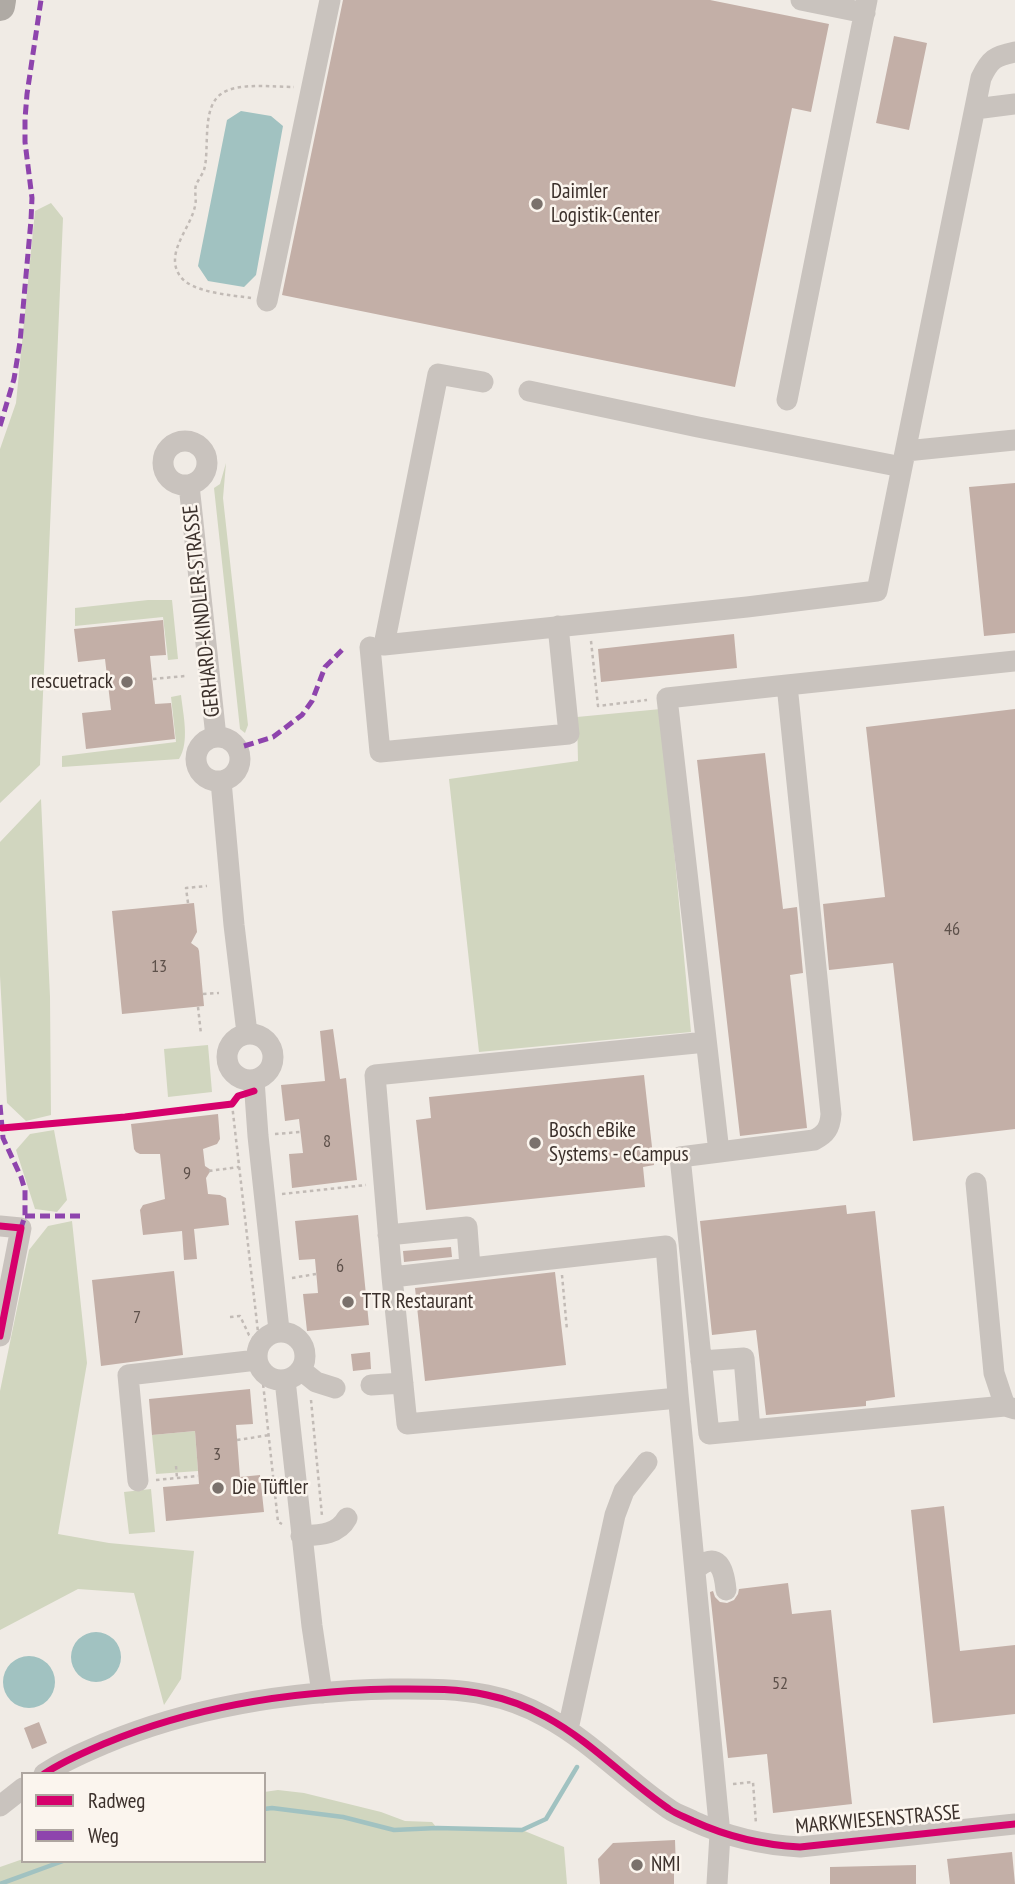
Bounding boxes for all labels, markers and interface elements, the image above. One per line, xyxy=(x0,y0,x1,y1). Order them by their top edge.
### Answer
place label: Daimler Logistik-Center xyxy=(551,179,659,229)
marker: Daimler Logistik-Center xyxy=(529,196,545,212)
street label: GERHARD-KINDLER-STRASSE xyxy=(178,504,226,718)
place label: rescuetrack xyxy=(31,669,113,695)
marker: rescuetrack xyxy=(119,674,135,690)
house number: 46 xyxy=(944,919,960,941)
house number: 13 xyxy=(151,956,167,978)
place label: Bosch eBike Systems - eCampus xyxy=(549,1118,688,1168)
house number: 8 xyxy=(323,1131,331,1153)
marker: Bosch eBike Systems - eCampus xyxy=(527,1135,543,1151)
house number: 9 xyxy=(183,1163,191,1185)
house number: 6 xyxy=(336,1256,344,1278)
place label: TTR Restaurant xyxy=(362,1289,473,1315)
marker: TTR Restaurant xyxy=(340,1294,356,1310)
house number: 7 xyxy=(133,1307,141,1329)
house number: 3 xyxy=(213,1444,221,1466)
place label: Die Tüftler xyxy=(232,1475,308,1501)
marker: Die Tüftler xyxy=(210,1480,226,1496)
house number: 52 xyxy=(772,1673,788,1695)
legend xyxy=(21,1772,266,1863)
text: Radweg xyxy=(88,1787,145,1814)
street label: MARKWIESENSTRASSE xyxy=(794,1800,962,1840)
text: Weg xyxy=(88,1822,119,1849)
place label: NMI xyxy=(651,1852,681,1878)
marker: NMI xyxy=(629,1857,645,1873)

